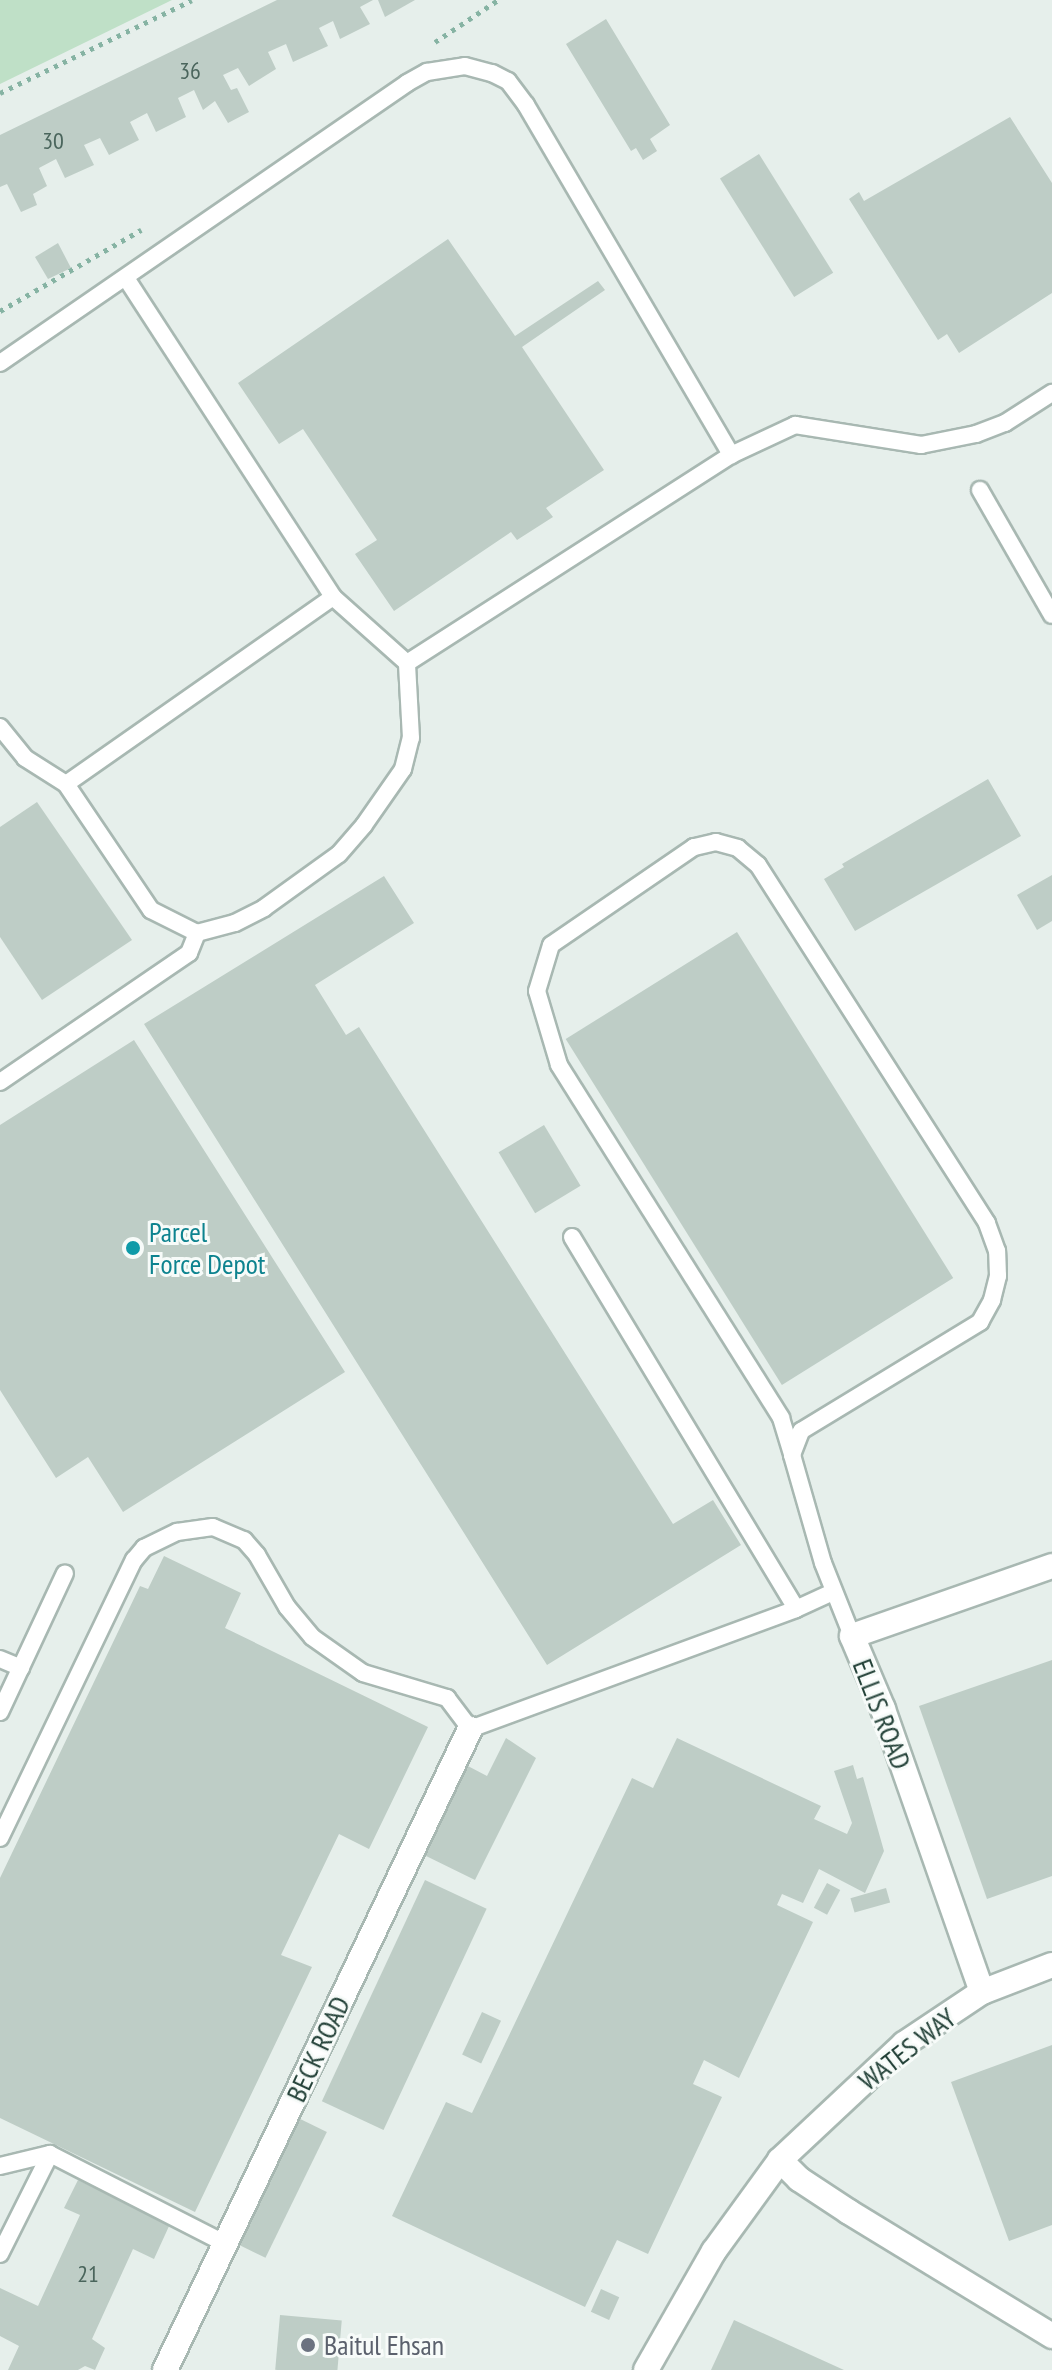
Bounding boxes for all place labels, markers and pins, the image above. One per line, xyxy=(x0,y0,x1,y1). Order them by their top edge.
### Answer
place label: Parcel Force Depot xyxy=(149,1215,266,1281)
marker: Parcel Force Depot xyxy=(124,1239,142,1257)
place label: Baitul Ehsan xyxy=(324,2328,444,2362)
marker: Baitul Ehsan xyxy=(299,2336,317,2354)

